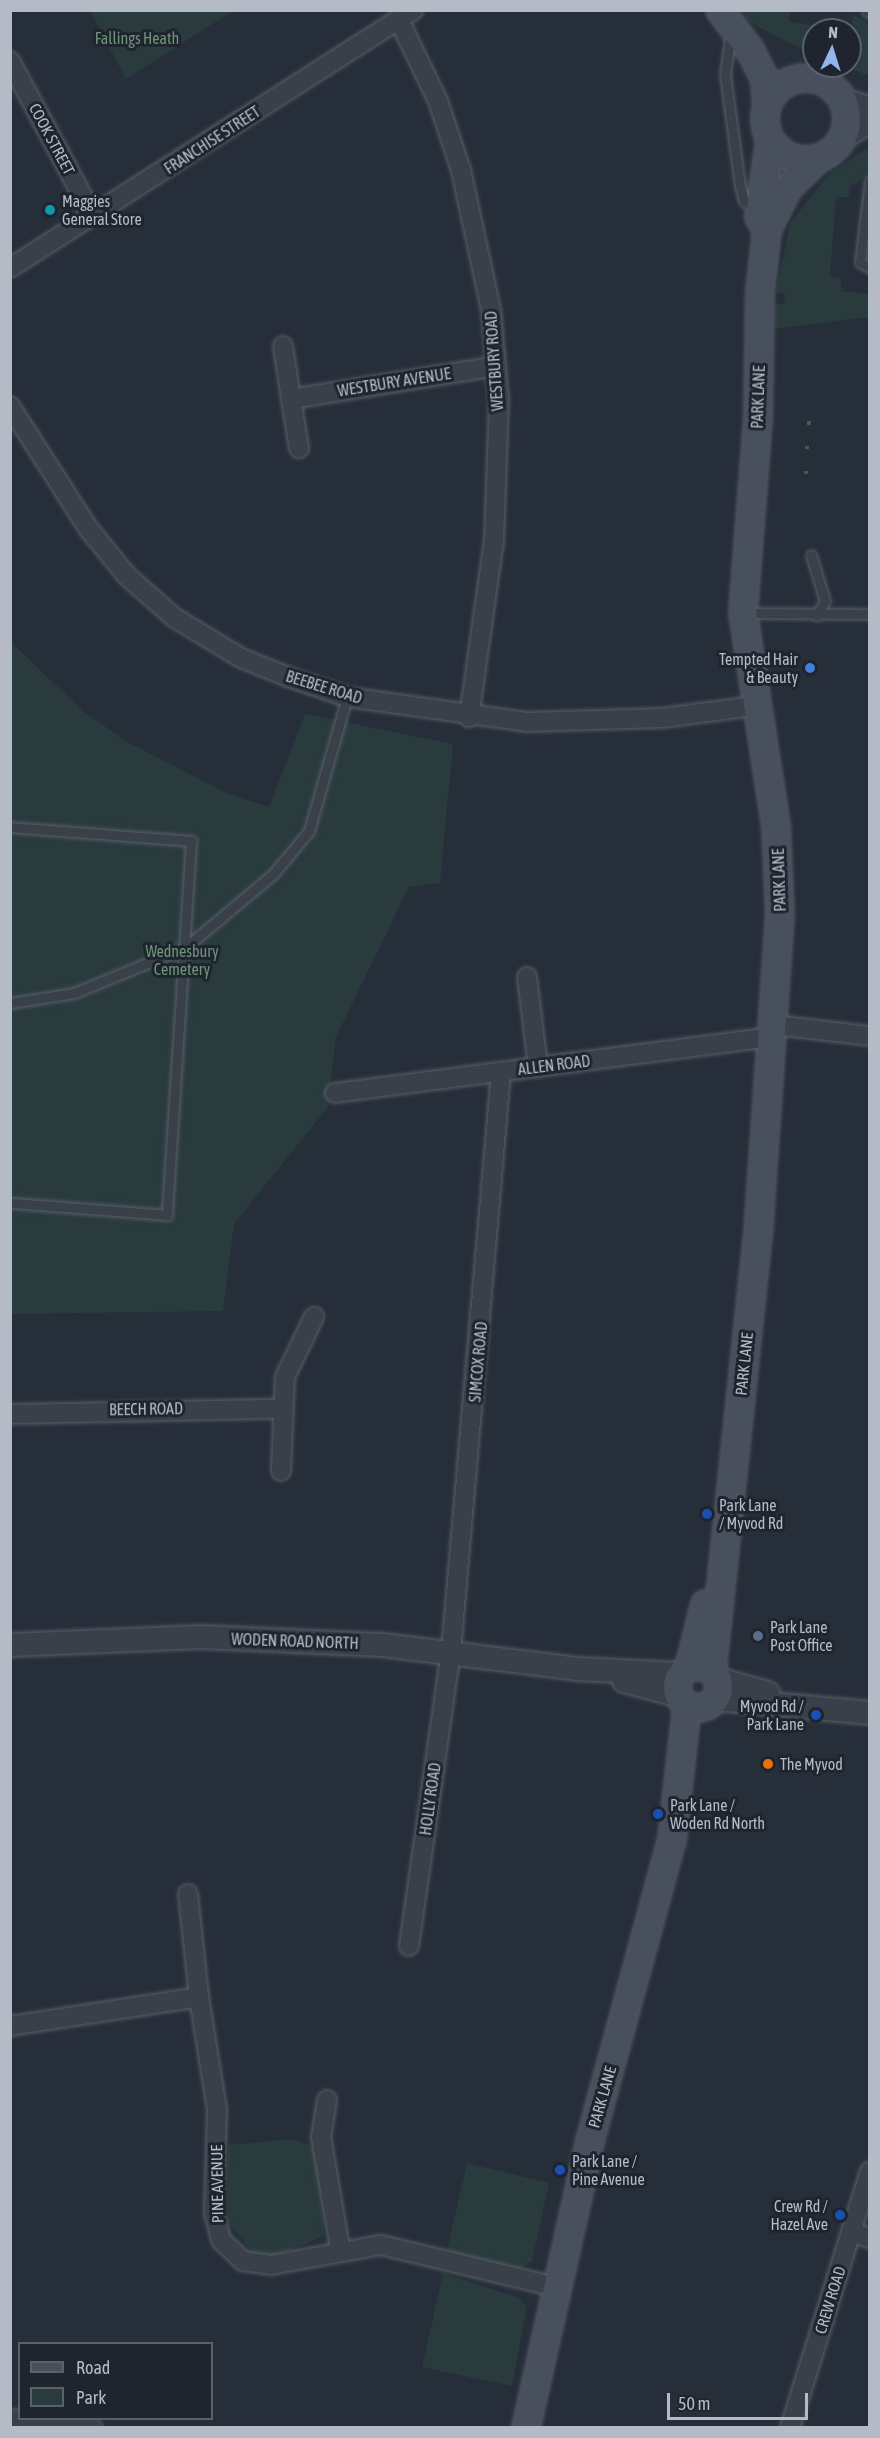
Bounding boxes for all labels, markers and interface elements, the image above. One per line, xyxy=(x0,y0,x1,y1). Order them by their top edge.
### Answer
north arrow xyxy=(802,18,862,78)
text: N xyxy=(828,23,838,41)
park label: Fallings Heath xyxy=(95,28,179,48)
street label: COOK STREET xyxy=(25,100,79,178)
street label: FRANCHISE STREET xyxy=(160,102,264,178)
place label: Maggies General Store xyxy=(62,191,142,229)
marker: Maggies General Store xyxy=(43,203,57,217)
street label: WESTBURY ROAD xyxy=(481,310,507,412)
street label: WESTBURY AVENUE xyxy=(336,364,452,400)
street label: PARK LANE xyxy=(747,365,769,429)
place label: Tempted Hair & Beauty xyxy=(719,649,798,687)
marker: Tempted Hair & Beauty xyxy=(803,661,817,675)
street label: BEEBEE ROAD xyxy=(284,666,364,708)
street label: PARK LANE xyxy=(768,848,790,912)
park label: Wednesbury Cemetery xyxy=(145,941,219,979)
street label: ALLEN ROAD xyxy=(517,1051,591,1079)
street label: SIMCOX ROAD xyxy=(465,1321,491,1403)
street label: PARK LANE xyxy=(731,1331,757,1397)
street label: BEECH ROAD xyxy=(109,1399,183,1419)
place label: Park Lane / Myvod Rd xyxy=(719,1495,783,1533)
marker: Park Lane / Myvod Rd xyxy=(700,1507,714,1521)
place label: Park Lane Post Office xyxy=(770,1617,833,1655)
street label: WODEN ROAD NORTH xyxy=(231,1629,359,1653)
marker: Park Lane Post Office xyxy=(751,1629,765,1643)
place label: Myvod Rd / Park Lane xyxy=(740,1696,804,1734)
marker: Myvod Rd / Park Lane xyxy=(809,1708,823,1722)
place label: The Myvod xyxy=(780,1754,843,1774)
marker: The Myvod xyxy=(761,1757,775,1771)
street label: HOLLY ROAD xyxy=(415,1761,445,1837)
place label: Park Lane / Woden Rd North xyxy=(670,1795,765,1833)
marker: Park Lane / Woden Rd North xyxy=(651,1807,665,1821)
street label: PARK LANE xyxy=(584,2064,620,2130)
street label: PINE AVENUE xyxy=(207,2145,227,2223)
place label: Park Lane / Pine Avenue xyxy=(572,2151,645,2189)
marker: Park Lane / Pine Avenue xyxy=(553,2163,567,2177)
place label: Crew Rd / Hazel Ave xyxy=(770,2196,828,2234)
marker: Crew Rd / Hazel Ave xyxy=(833,2208,847,2222)
street label: CREW ROAD xyxy=(811,2264,849,2336)
legend xyxy=(18,2342,213,2420)
text: Road xyxy=(76,2357,110,2378)
scale bar xyxy=(670,2381,811,2419)
text: Park xyxy=(76,2387,106,2408)
text: 50 m xyxy=(678,2393,710,2414)

